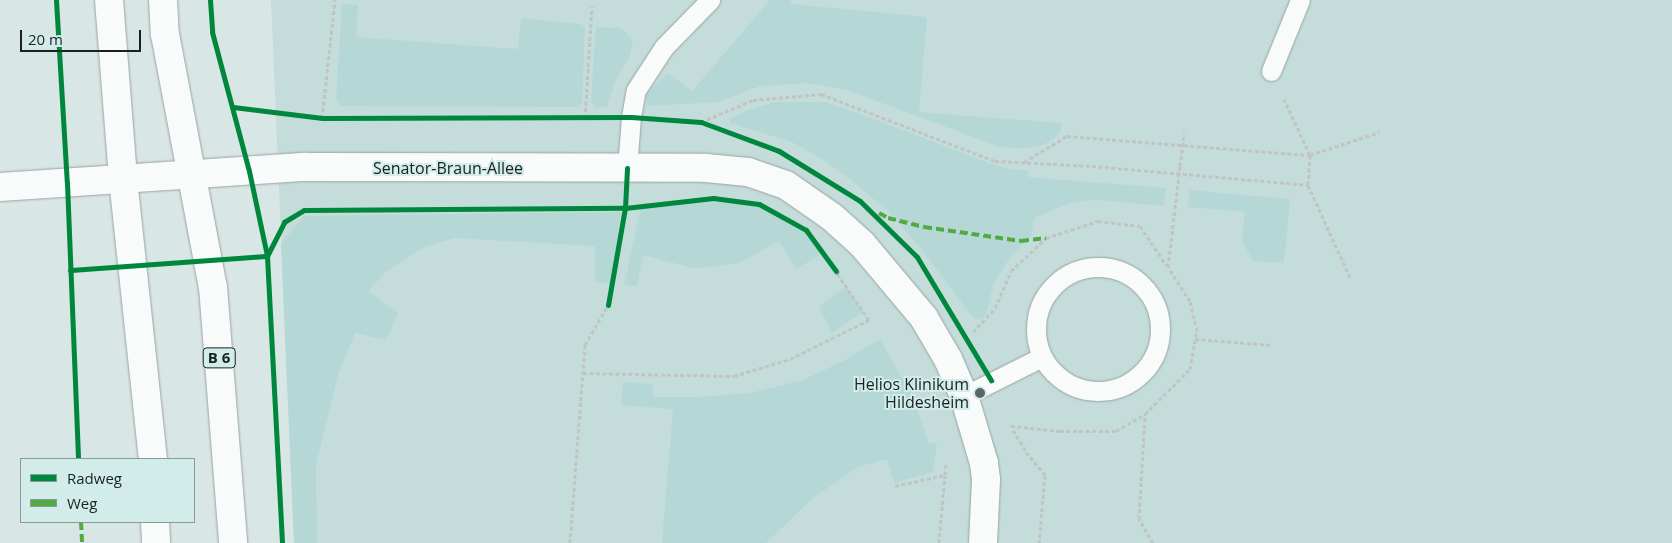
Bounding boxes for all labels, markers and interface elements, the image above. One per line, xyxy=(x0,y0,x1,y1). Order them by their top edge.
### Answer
scale bar xyxy=(22,20,144,52)
text: 20 m xyxy=(28,29,63,49)
street label: Senator-Braun-Allee xyxy=(373,158,523,178)
road number: B 6 xyxy=(202,346,236,370)
place label: Helios Klinikum Hildesheim xyxy=(854,374,969,412)
marker: Helios Klinikum Hildesheim xyxy=(973,386,987,400)
legend xyxy=(20,458,195,523)
text: Radweg xyxy=(67,468,122,488)
text: Weg xyxy=(67,493,97,513)

